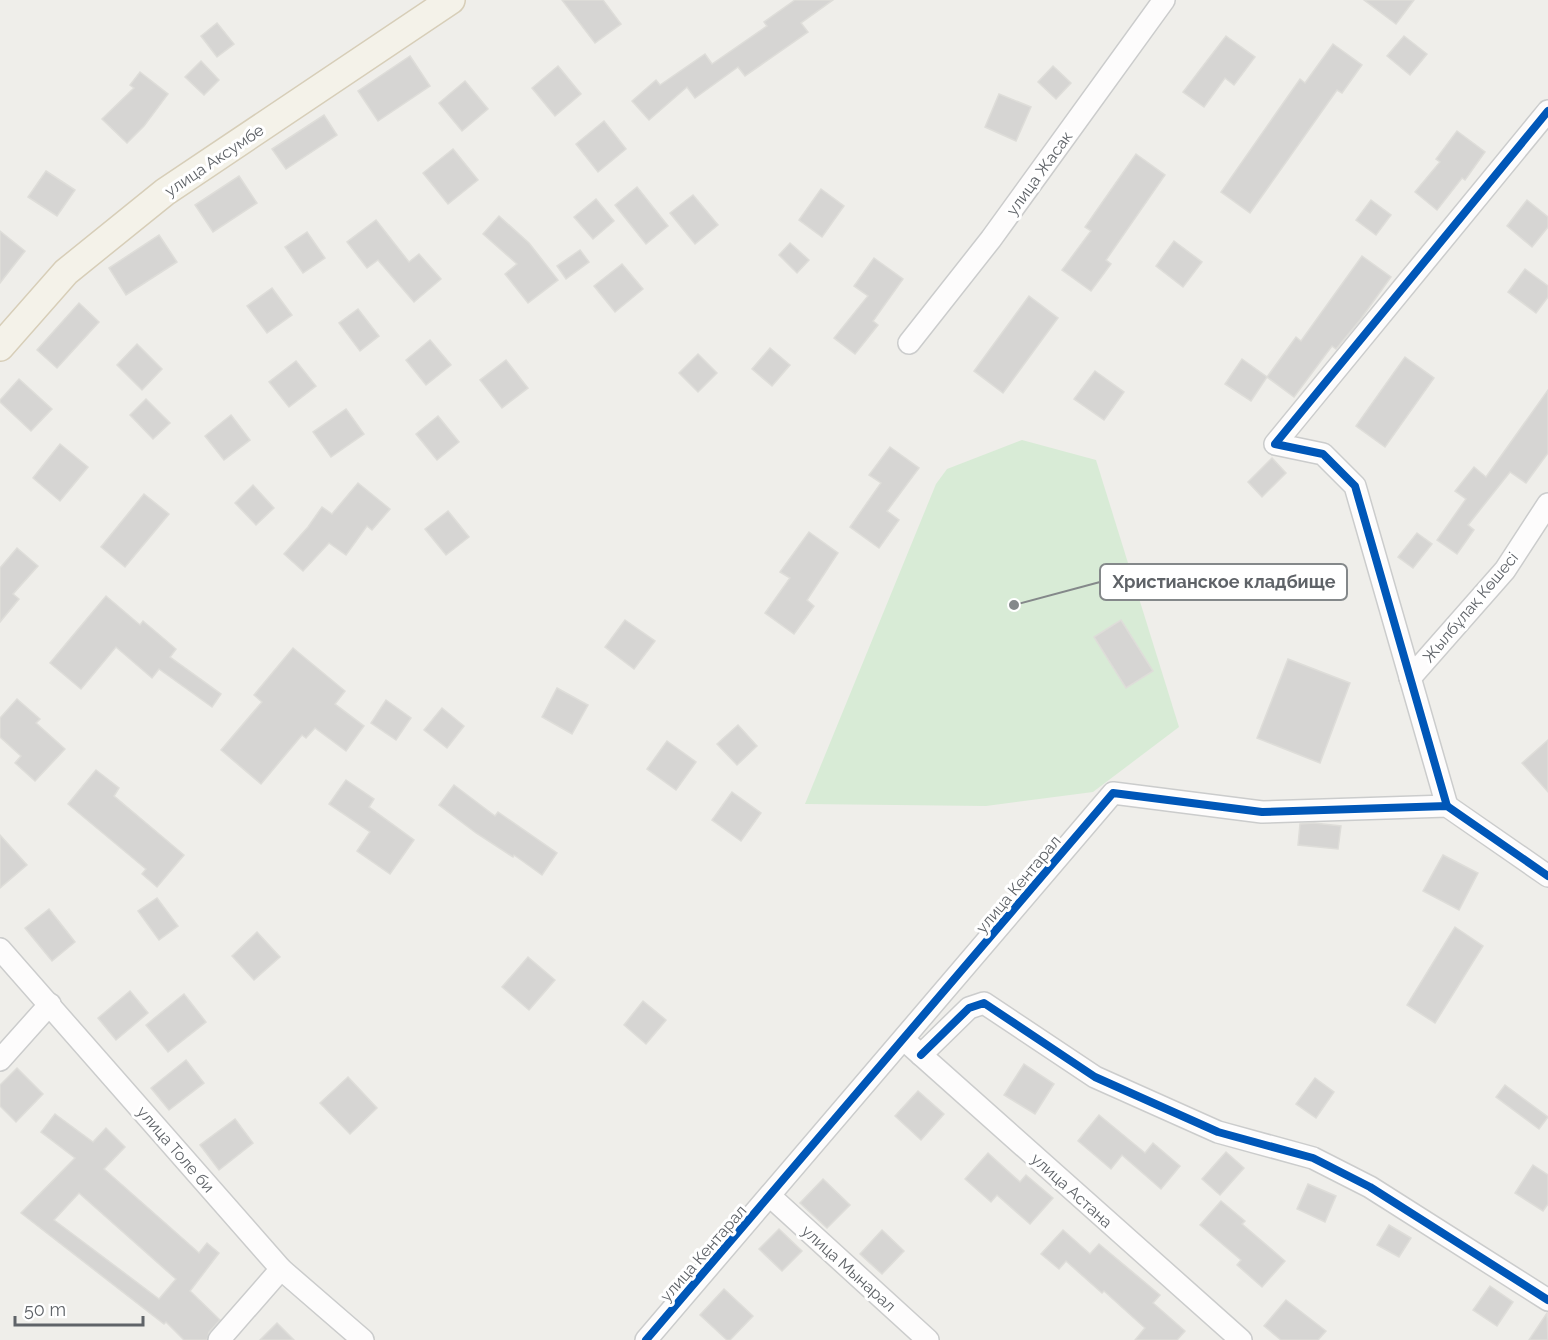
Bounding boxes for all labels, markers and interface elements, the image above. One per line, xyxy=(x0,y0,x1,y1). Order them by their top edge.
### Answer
street label: улица Аксумбе xyxy=(161,120,267,201)
street label: улица Жасак xyxy=(1002,127,1076,219)
street label: Жылбұлақ Көшесі xyxy=(1419,548,1522,666)
callout: Христианское кладбище xyxy=(1100,564,1347,600)
text: Христианское кладбище xyxy=(1111,571,1336,592)
street label: улица Кентарал xyxy=(972,832,1065,937)
street label: улица Толе би xyxy=(133,1102,218,1196)
street label: улица Астана xyxy=(1027,1149,1116,1232)
street label: улица Кентарал xyxy=(656,1201,750,1305)
street label: улица Мынарал xyxy=(798,1221,900,1316)
scale bar xyxy=(15,1289,142,1327)
text: 50 m xyxy=(24,1299,66,1320)

